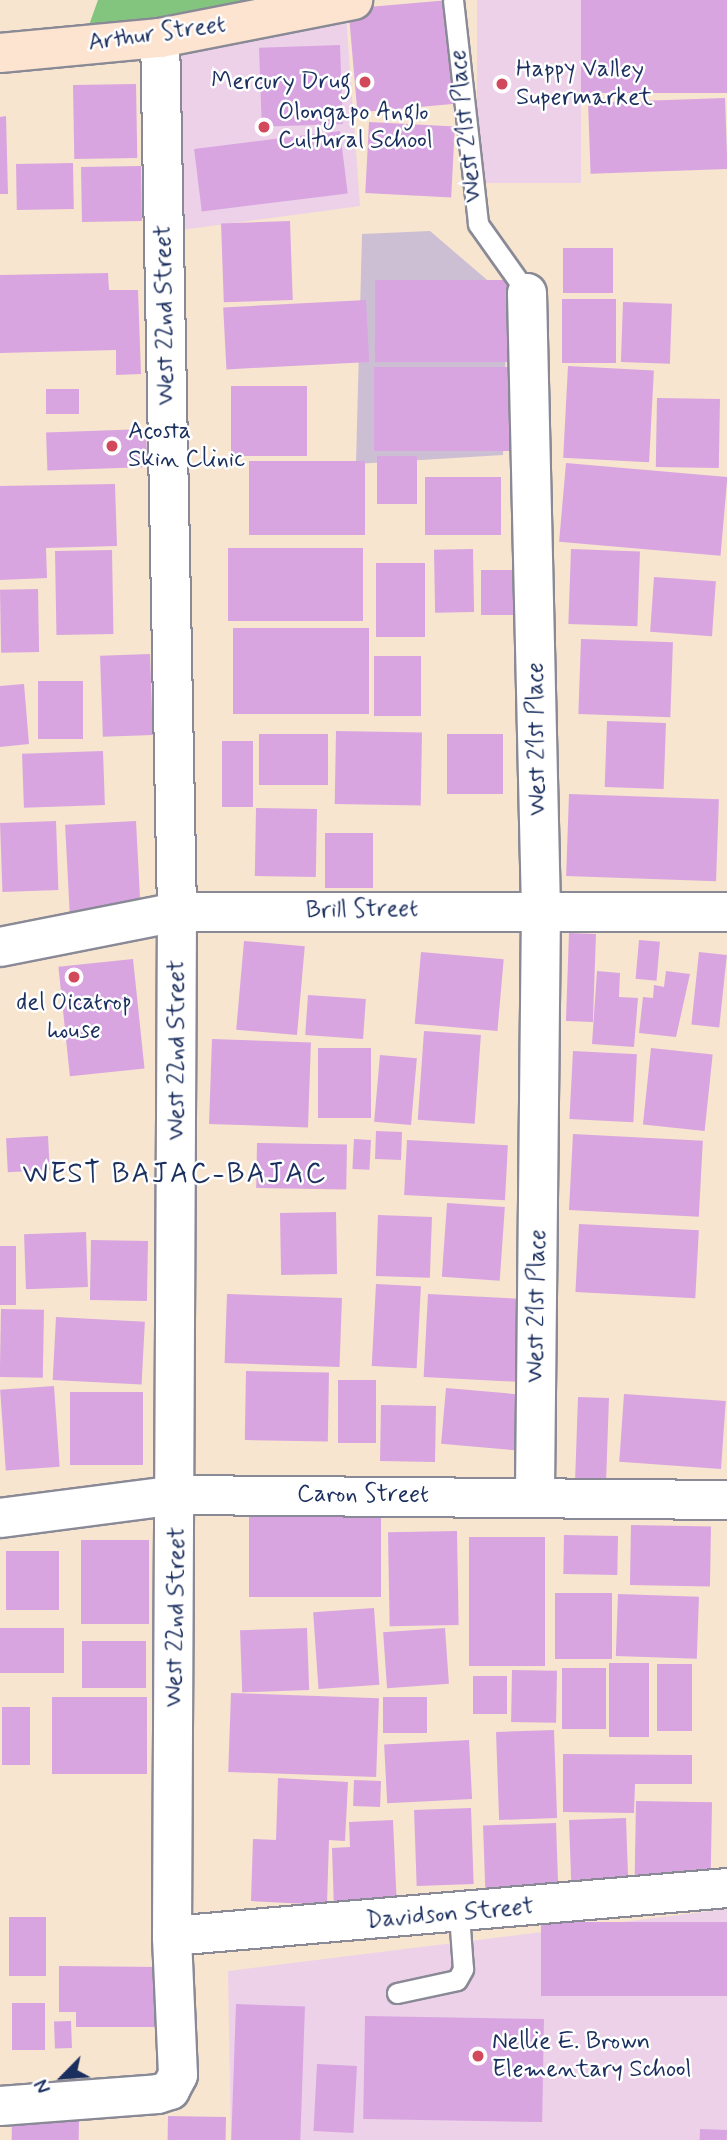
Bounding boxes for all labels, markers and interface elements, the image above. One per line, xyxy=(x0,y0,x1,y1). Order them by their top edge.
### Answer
street label: Arthur Street xyxy=(84,10,230,58)
street label: West 21st Place xyxy=(444,48,488,204)
place label: Happy Valley Supermarket xyxy=(516,56,653,112)
place label: Mercury Drug xyxy=(211,68,351,96)
marker: Mercury Drug xyxy=(357,74,373,90)
marker: Happy Valley Supermarket xyxy=(494,76,510,92)
place label: Olongapo Anglo Cultural School xyxy=(278,99,433,155)
marker: Olongapo Anglo Cultural School xyxy=(256,119,272,135)
street label: West 22nd Street xyxy=(149,225,181,405)
place label: Acosta Skin Clinic xyxy=(128,418,245,474)
marker: Acosta Skin Clinic xyxy=(102,436,122,456)
street label: West 21st Place xyxy=(521,662,553,816)
street label: Brill Street xyxy=(304,895,420,925)
street label: West 22nd Street xyxy=(163,960,191,1140)
marker: del Oicatrop house xyxy=(66,969,82,985)
place label: del Oicatrop house xyxy=(15,989,133,1045)
district label: WEST BAJAC-BAJAC xyxy=(28,1158,322,1192)
street label: West 21st Place xyxy=(521,1229,553,1383)
street label: Caron Street xyxy=(295,1481,431,1509)
street label: West 22nd Street xyxy=(160,1527,192,1707)
street label: Davidson Street xyxy=(365,1892,535,1936)
place label: Nellie E. Brown Elementary School xyxy=(492,2028,691,2084)
north arrow xyxy=(28,2042,98,2112)
marker: Nellie E. Brown Elementary School xyxy=(470,2048,486,2064)
text: N xyxy=(30,2075,58,2097)

